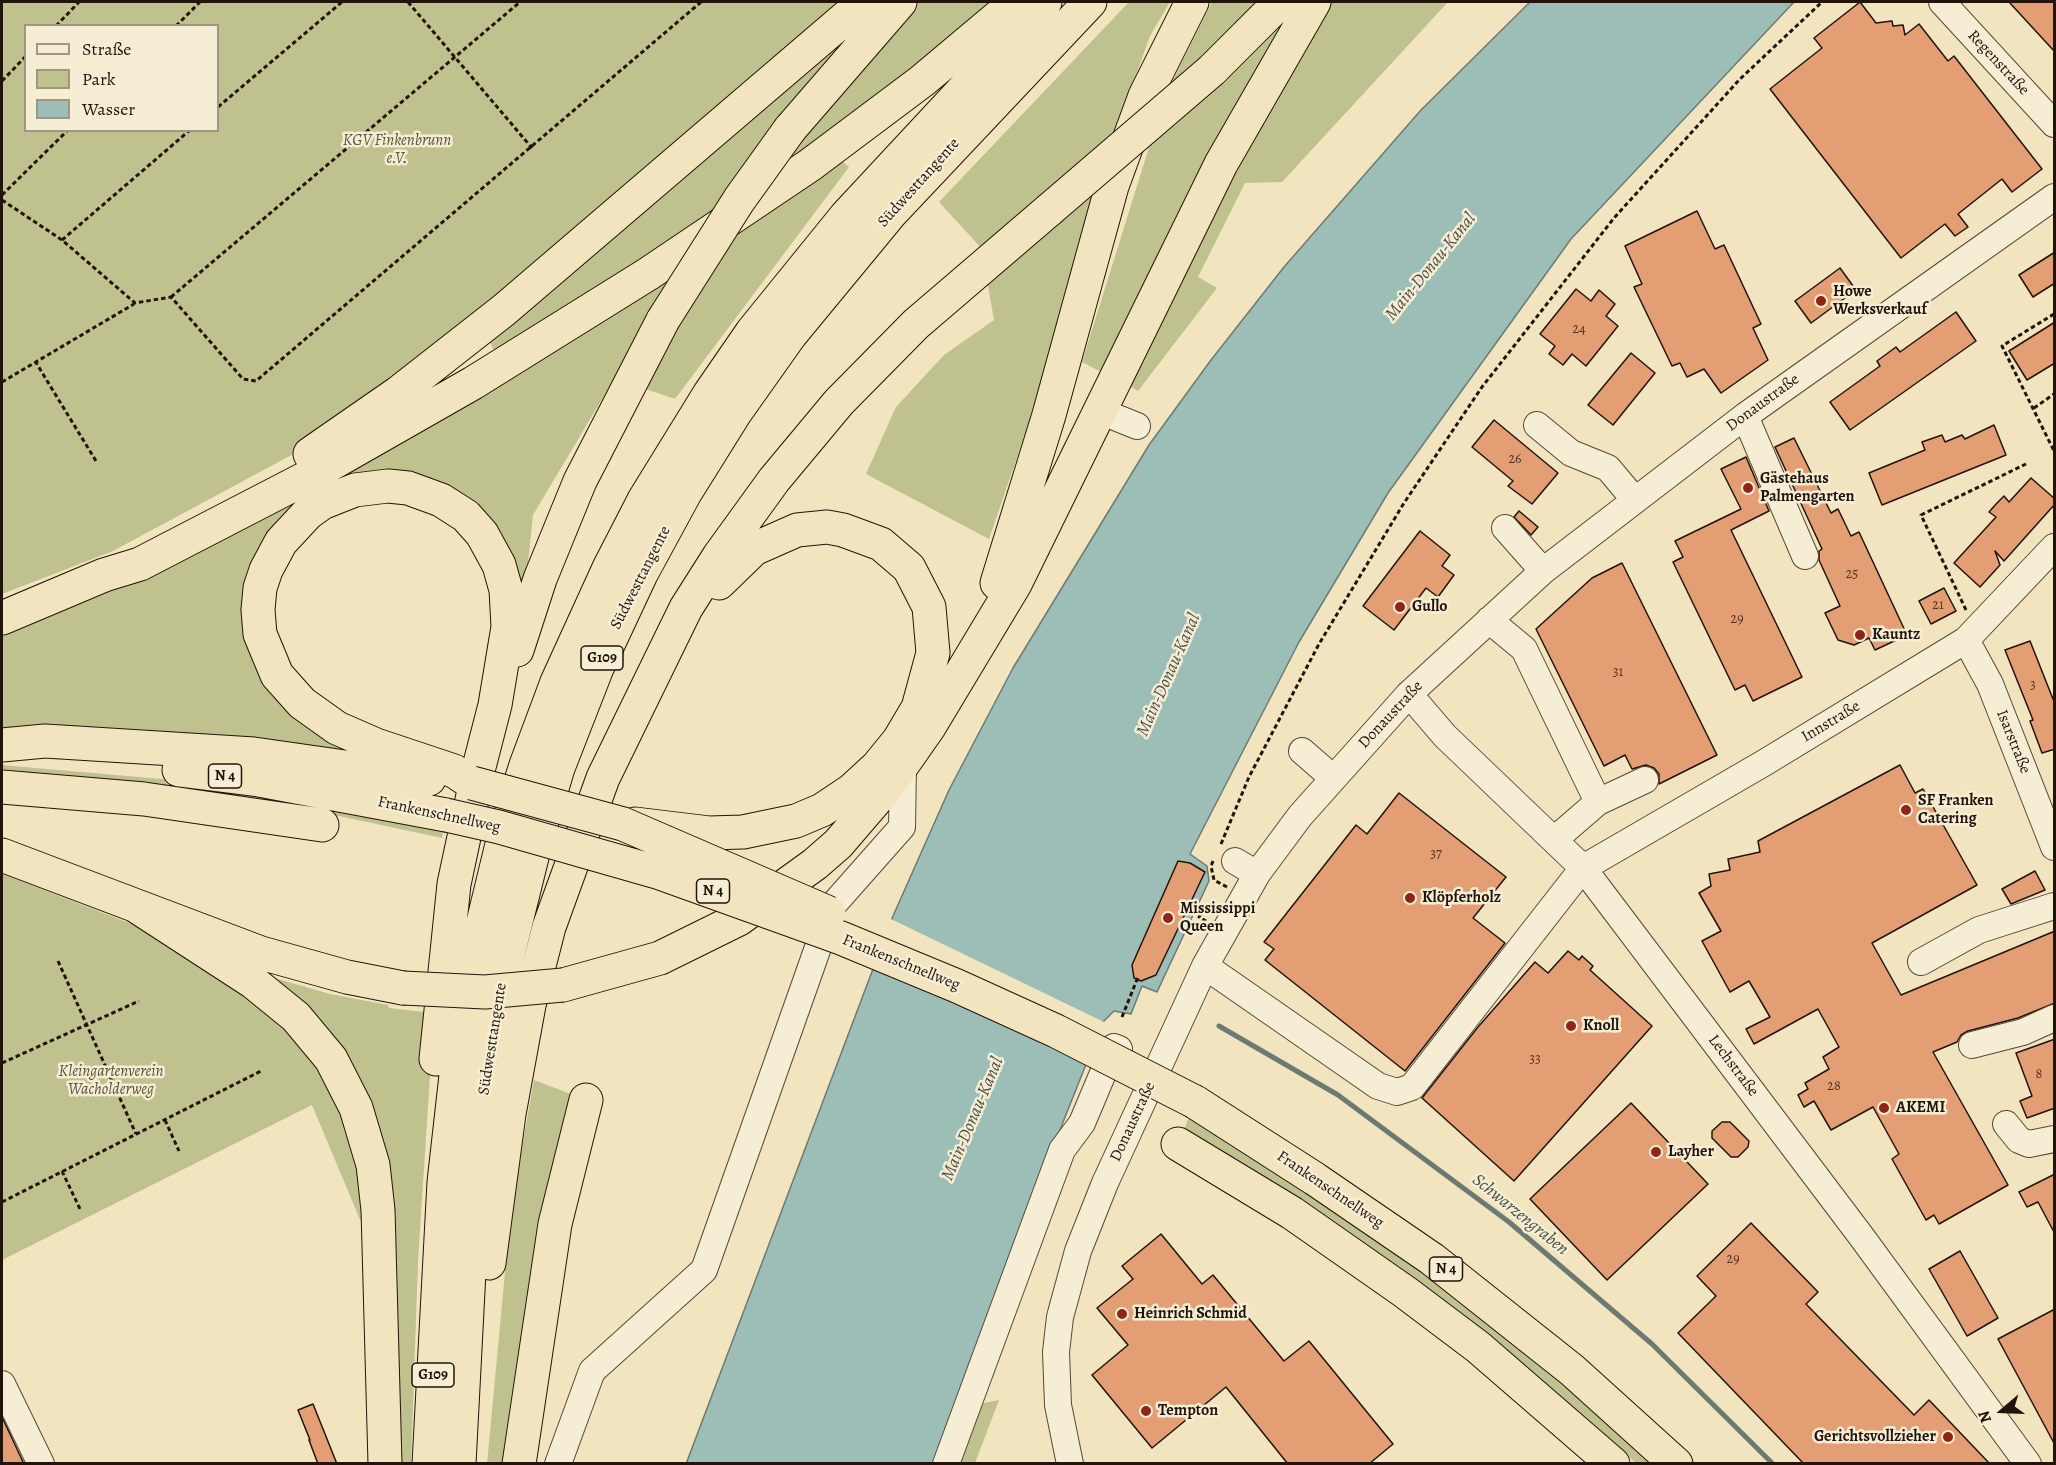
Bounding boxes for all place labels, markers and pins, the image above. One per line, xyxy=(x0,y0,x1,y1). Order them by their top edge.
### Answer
place label: Howe Werksverkauf xyxy=(1833,282,1927,320)
marker: Howe Werksverkauf xyxy=(1814,294,1828,308)
place label: Gästehaus Palmengarten xyxy=(1760,469,1855,507)
marker: Gästehaus Palmengarten xyxy=(1741,481,1755,495)
place label: Gullo xyxy=(1412,597,1448,617)
marker: Gullo xyxy=(1393,600,1407,614)
place label: Kauntz xyxy=(1872,625,1920,645)
marker: Kauntz xyxy=(1853,628,1867,642)
place label: SF Franken Catering xyxy=(1918,791,1994,829)
marker: SF Franken Catering xyxy=(1899,803,1913,817)
place label: Klöpferholz xyxy=(1422,888,1501,908)
marker: Klöpferholz xyxy=(1403,891,1417,905)
place label: Mississippi Queen xyxy=(1180,899,1255,937)
marker: Mississippi Queen xyxy=(1161,911,1175,925)
place label: Knoll xyxy=(1583,1016,1619,1036)
marker: Knoll xyxy=(1564,1019,1578,1033)
place label: AKEMI xyxy=(1896,1098,1945,1118)
marker: AKEMI xyxy=(1877,1101,1891,1115)
place label: Layher xyxy=(1668,1142,1714,1162)
marker: Layher xyxy=(1649,1145,1663,1159)
place label: Heinrich Schmid xyxy=(1134,1304,1247,1324)
marker: Heinrich Schmid xyxy=(1115,1307,1129,1321)
place label: Tempton xyxy=(1158,1401,1218,1421)
marker: Tempton xyxy=(1139,1404,1153,1418)
place label: Gerichtsvollzieher xyxy=(1814,1427,1936,1447)
marker: Gerichtsvollzieher xyxy=(1941,1430,1955,1444)

